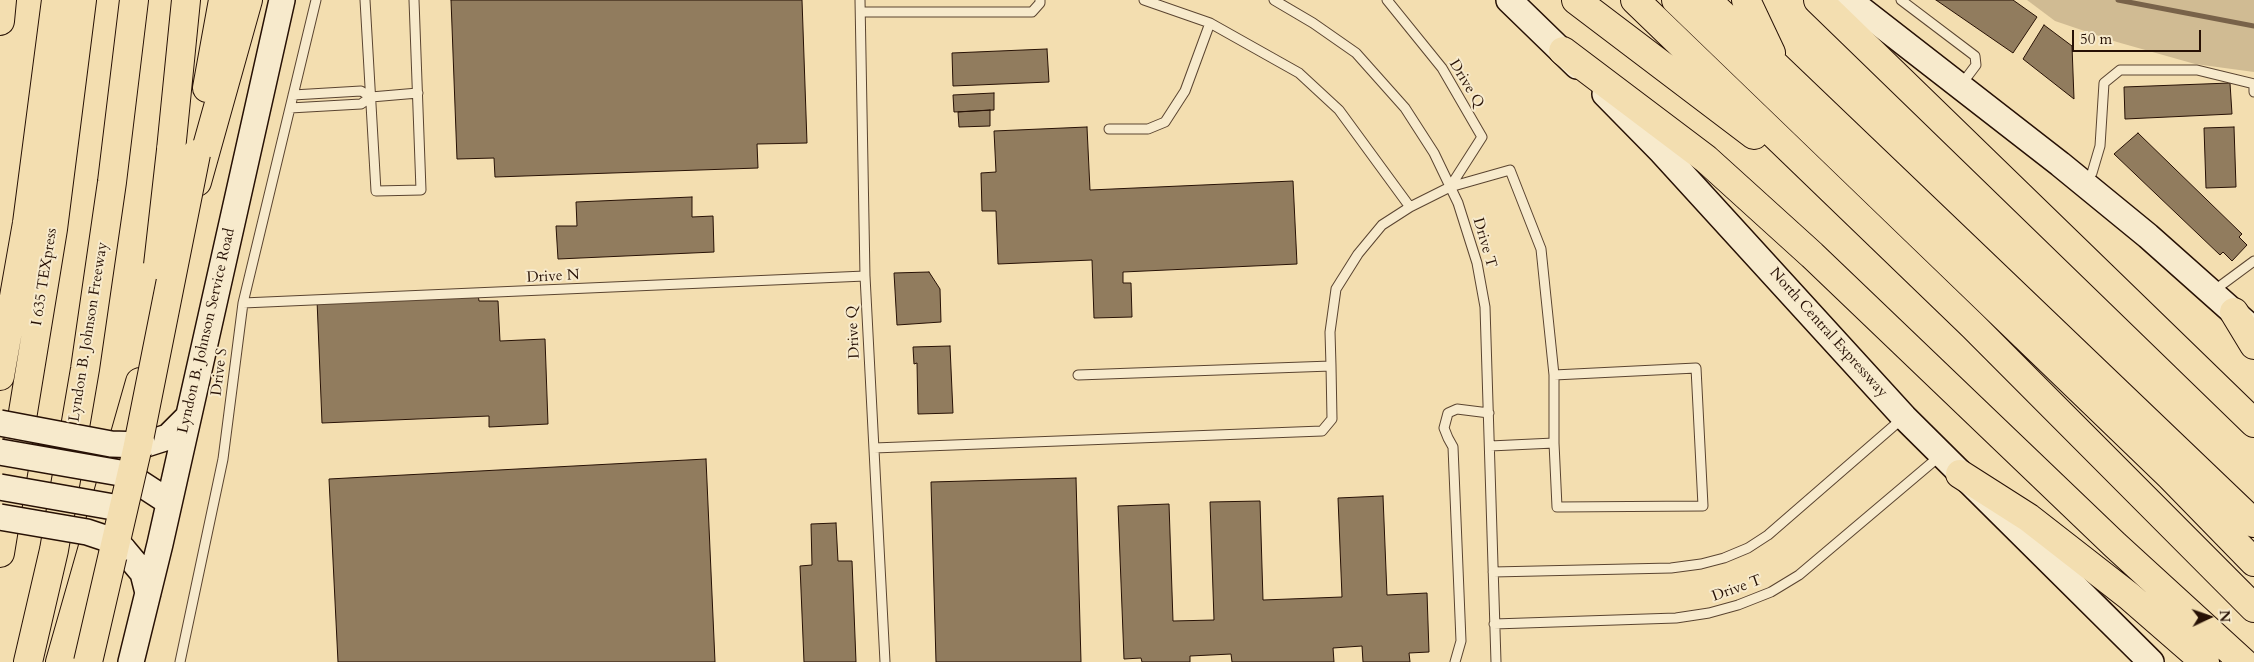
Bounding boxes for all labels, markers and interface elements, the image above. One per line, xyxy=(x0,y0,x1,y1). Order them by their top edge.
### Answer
scale bar xyxy=(2074,20,2203,52)
text: 50 m xyxy=(2080,29,2112,49)
street label: Drive Q xyxy=(1445,57,1487,111)
street label: Drive T xyxy=(1468,216,1500,270)
street label: I 635 TEXpress xyxy=(28,227,62,327)
street label: Lyndon B. Johnson Service Road xyxy=(175,227,239,435)
street label: Lyndon B. Johnson Freeway xyxy=(66,241,112,423)
street label: North Central Expressway xyxy=(1765,264,1891,402)
street label: Drive N xyxy=(526,267,580,287)
street label: Drive Q xyxy=(844,305,864,359)
street label: Drive S xyxy=(208,347,232,397)
street label: Drive T xyxy=(1710,572,1764,606)
north arrow xyxy=(2184,592,2234,642)
text: N xyxy=(2215,610,2234,623)

